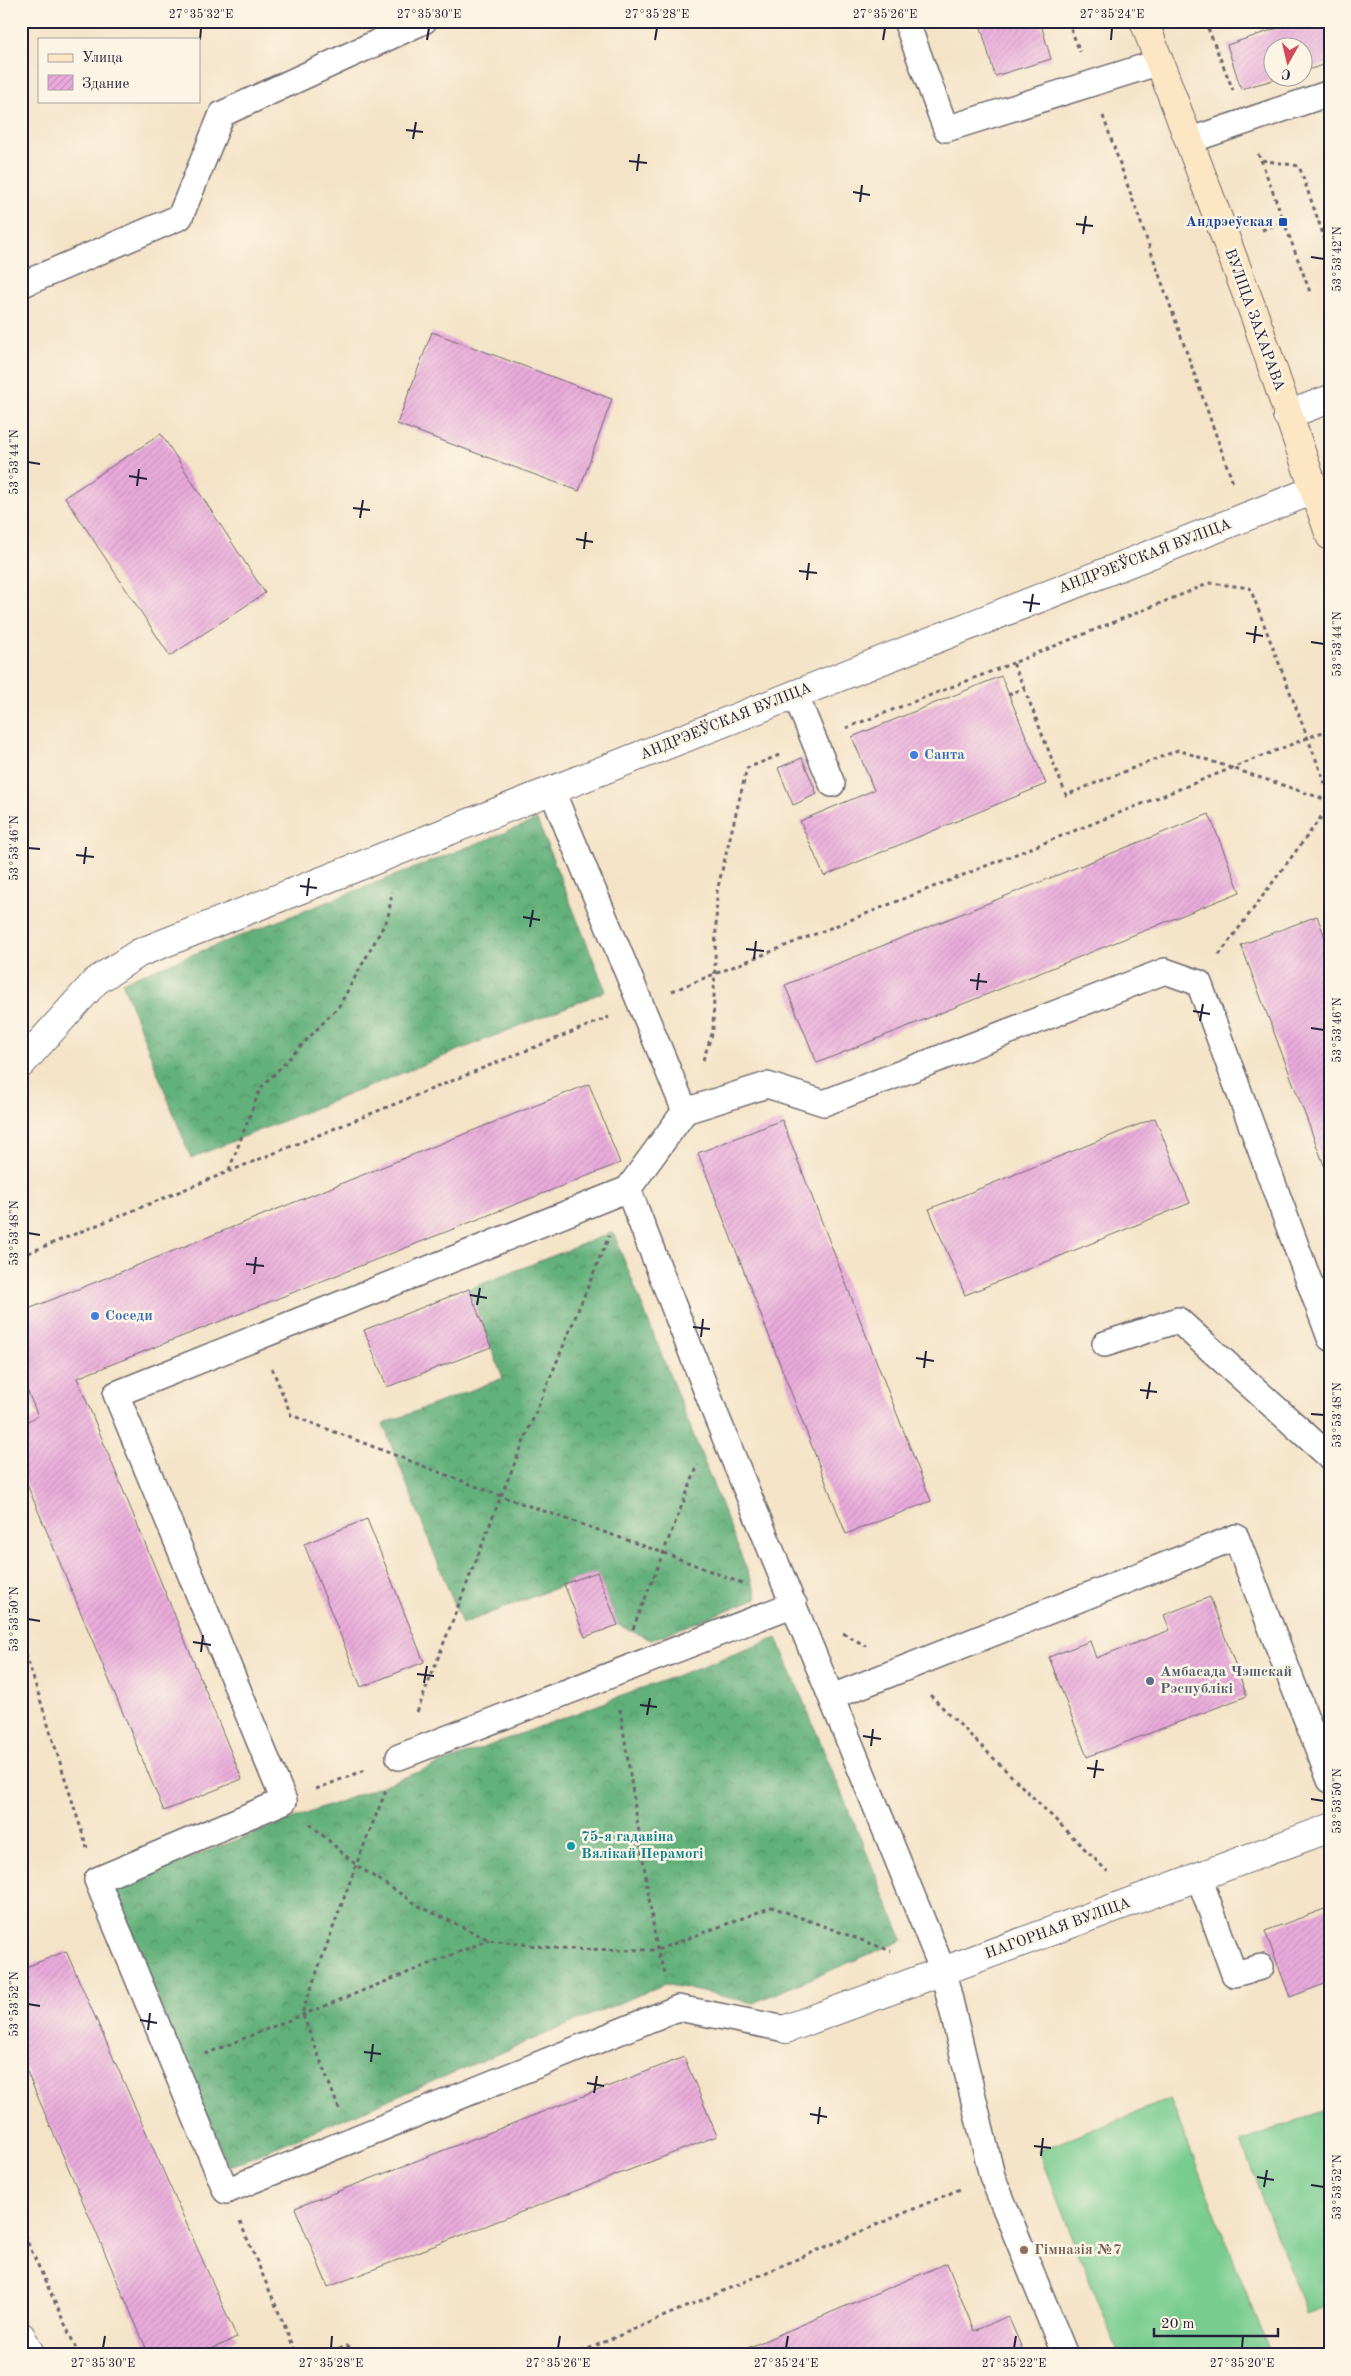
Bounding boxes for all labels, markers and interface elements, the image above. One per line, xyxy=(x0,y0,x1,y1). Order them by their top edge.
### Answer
text: 27°35'32"E xyxy=(169,8,233,21)
text: 27°35'30"E xyxy=(397,8,461,21)
text: 27°35'28"E xyxy=(625,8,689,21)
text: 27°35'26"E xyxy=(853,8,917,21)
text: 27°35'24"E xyxy=(1080,8,1144,21)
legend xyxy=(38,38,200,102)
north arrow xyxy=(1264,38,1314,88)
text: Улица xyxy=(82,51,123,66)
text: С xyxy=(1281,66,1292,81)
text: Здание xyxy=(82,77,129,92)
place label: Андрэеўская xyxy=(1186,215,1273,230)
marker: Андрэеўская xyxy=(1277,216,1289,228)
text: 53°53'42"N xyxy=(1331,226,1344,292)
street label: ВУЛІЦА ЗАХАРАВА xyxy=(1221,247,1287,394)
text: 53°53'44"N xyxy=(8,429,21,495)
street label: АНДРЭЕЎСКАЯ ВУЛІЦА xyxy=(1055,513,1234,597)
text: 53°53'44"N xyxy=(1331,611,1344,677)
street label: АНДРЭЕЎСКАЯ ВУЛІЦА xyxy=(637,677,814,763)
place label: Санта xyxy=(924,748,965,763)
marker: Санта xyxy=(908,749,920,761)
text: 53°53'46"N xyxy=(8,815,21,881)
text: 53°53'46"N xyxy=(1331,997,1344,1063)
text: 53°53'48"N xyxy=(8,1200,21,1266)
place label: Соседи xyxy=(105,1309,153,1324)
marker: Соседи xyxy=(89,1310,101,1322)
text: 53°53'48"N xyxy=(1331,1382,1344,1448)
text: 53°53'50"N xyxy=(8,1586,21,1652)
place label: Амбасада Чэшскай Рэспублікі xyxy=(1160,1665,1292,1697)
marker: Амбасада Чэшскай Рэспублікі xyxy=(1144,1675,1156,1687)
text: 53°53'50"N xyxy=(1331,1768,1344,1834)
place label: 75-я гадавіна Вялікай Перамогі xyxy=(581,1830,704,1862)
marker: 75-я гадавіна Вялікай Перамогі xyxy=(565,1840,577,1852)
street label: НАГОРНАЯ ВУЛІЦА xyxy=(983,1895,1133,1962)
text: 53°53'52"N xyxy=(8,1971,21,2037)
text: 53°53'52"N xyxy=(1331,2154,1344,2220)
place label: Гімназія №7 xyxy=(1034,2243,1122,2258)
marker: Гімназія №7 xyxy=(1018,2244,1030,2256)
scale bar xyxy=(1154,2306,1277,2338)
text: 20 m xyxy=(1161,2317,1195,2332)
text: 27°35'30"E xyxy=(71,2357,135,2370)
text: 27°35'28"E xyxy=(299,2357,363,2370)
text: 27°35'26"E xyxy=(526,2357,590,2370)
text: 27°35'24"E xyxy=(754,2357,818,2370)
text: 27°35'22"E xyxy=(982,2357,1046,2370)
text: 27°35'20"E xyxy=(1210,2357,1274,2370)

